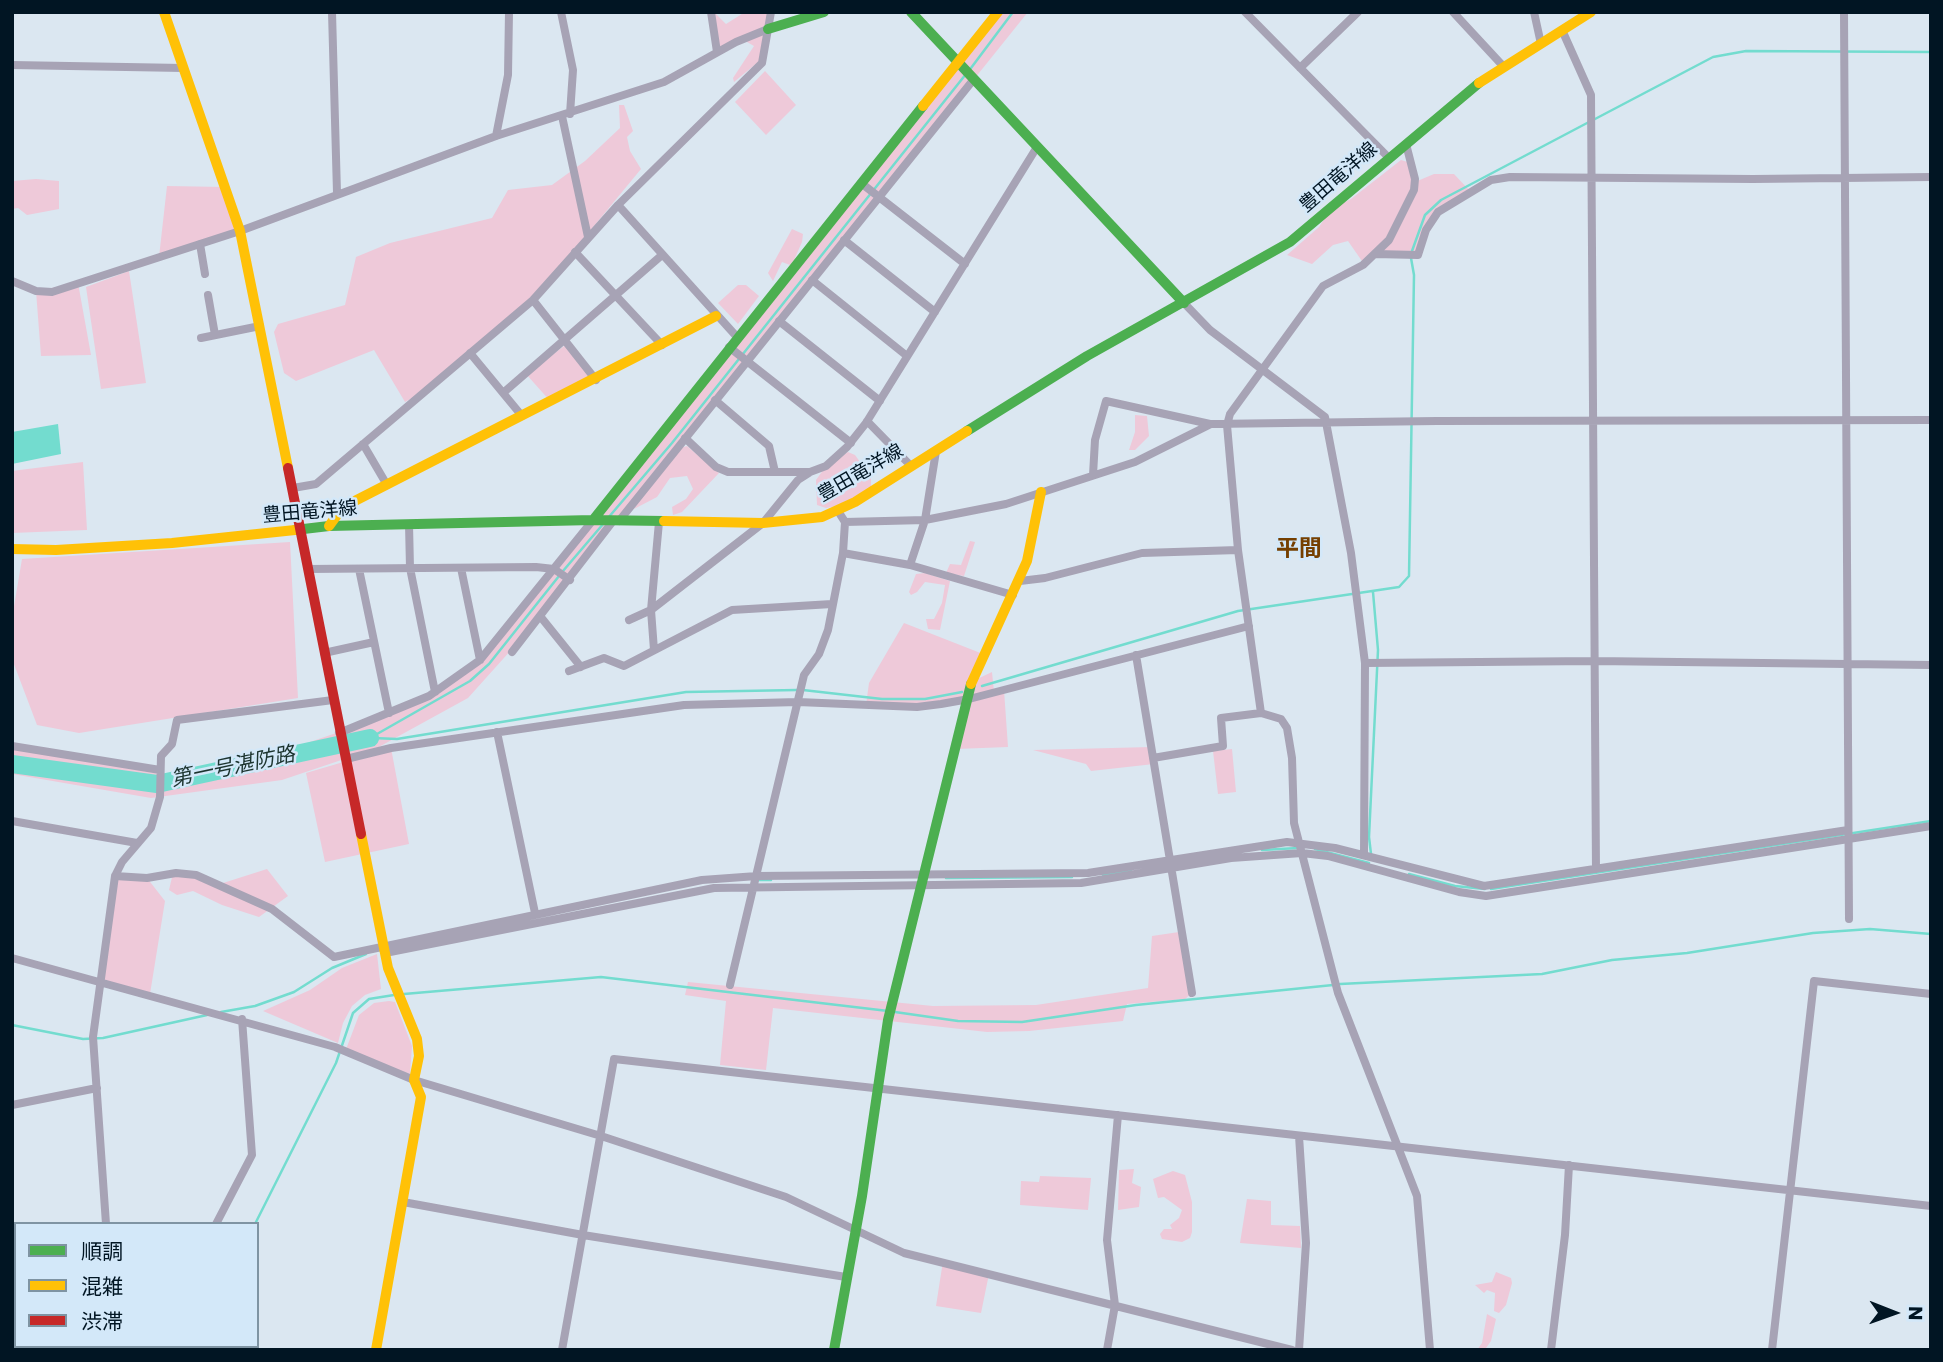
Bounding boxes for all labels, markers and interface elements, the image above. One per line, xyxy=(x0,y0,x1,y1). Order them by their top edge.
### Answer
street label: 豊田竜洋線 xyxy=(1296,138,1382,218)
street label: 豊田竜洋線 xyxy=(814,440,908,508)
street label: 豊田竜洋線 xyxy=(262,498,358,528)
district label: 平間 xyxy=(1276,536,1322,564)
water label: 第一号湛防路 xyxy=(169,743,297,793)
legend xyxy=(14,1222,259,1348)
text: 順調 xyxy=(81,1237,123,1266)
text: 混雑 xyxy=(81,1272,123,1301)
north arrow xyxy=(1859,1278,1929,1348)
text: N xyxy=(1902,1306,1929,1321)
text: 渋滞 xyxy=(81,1307,123,1336)

